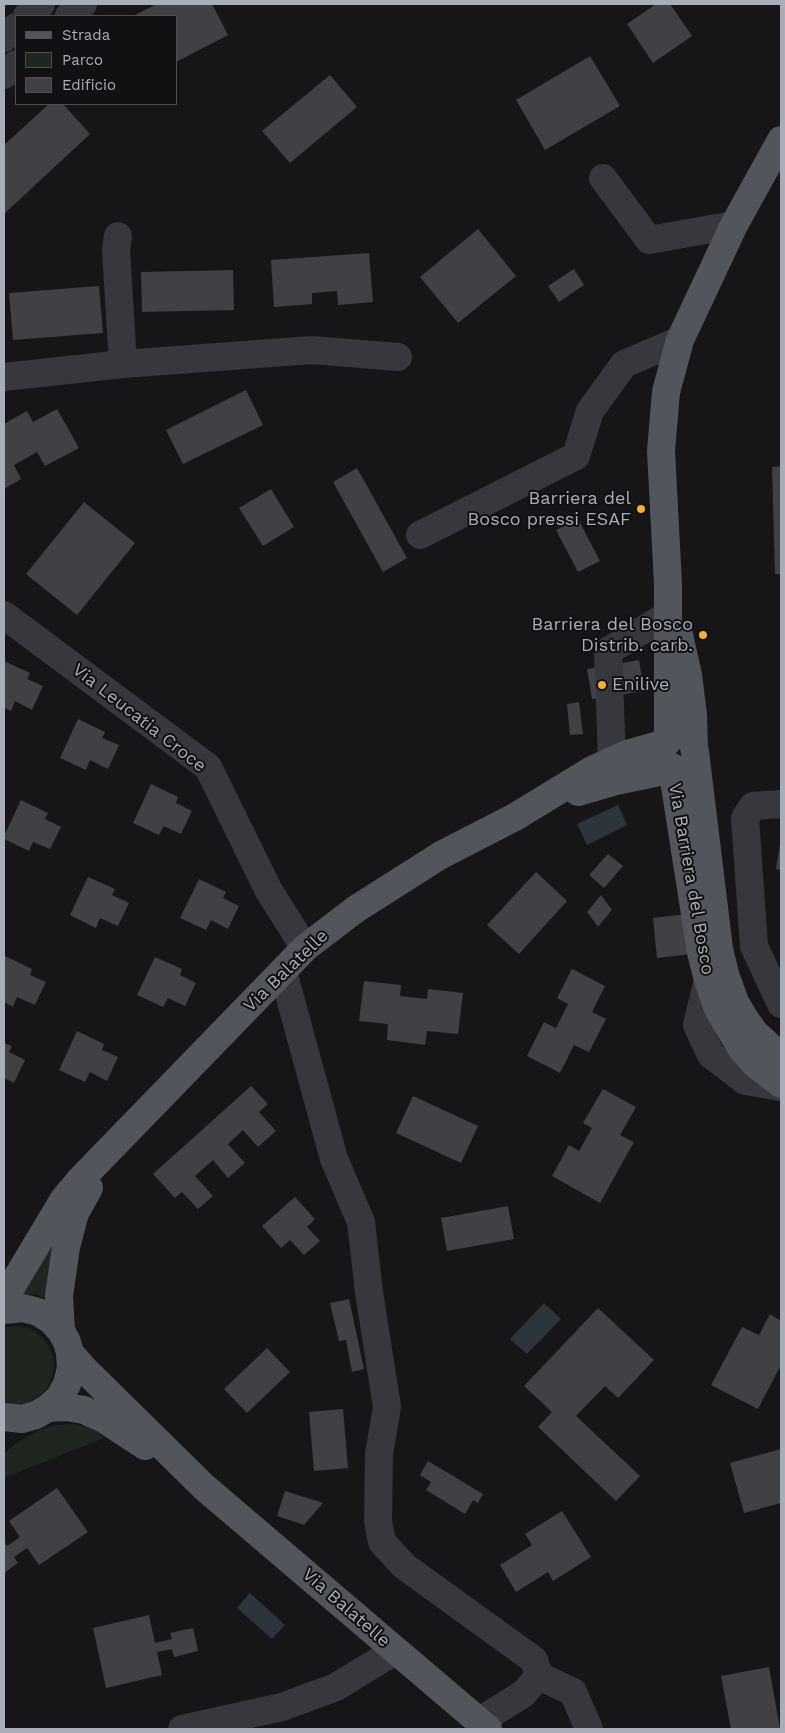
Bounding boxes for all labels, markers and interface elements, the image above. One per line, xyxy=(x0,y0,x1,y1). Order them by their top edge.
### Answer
legend xyxy=(15,15,178,105)
text: Strada xyxy=(62,26,110,44)
text: Parco xyxy=(62,51,103,69)
text: Edificio xyxy=(62,76,116,94)
place label: Barriera del Bosco pressi ESAF xyxy=(468,488,631,530)
marker: Barriera del Bosco pressi ESAF xyxy=(635,503,647,515)
place label: Barriera del Bosco Distrib. carb. xyxy=(532,614,693,656)
marker: Barriera del Bosco Distrib. carb. xyxy=(697,629,709,641)
street label: Via Leucatia Croce xyxy=(68,659,210,777)
place label: Enilive xyxy=(612,674,669,696)
marker: Enilive xyxy=(596,679,608,691)
street label: Via Barriera del Bosco xyxy=(663,781,719,977)
street label: Via Balatelle xyxy=(239,925,333,1017)
street label: Via Balatelle xyxy=(298,1564,394,1652)

